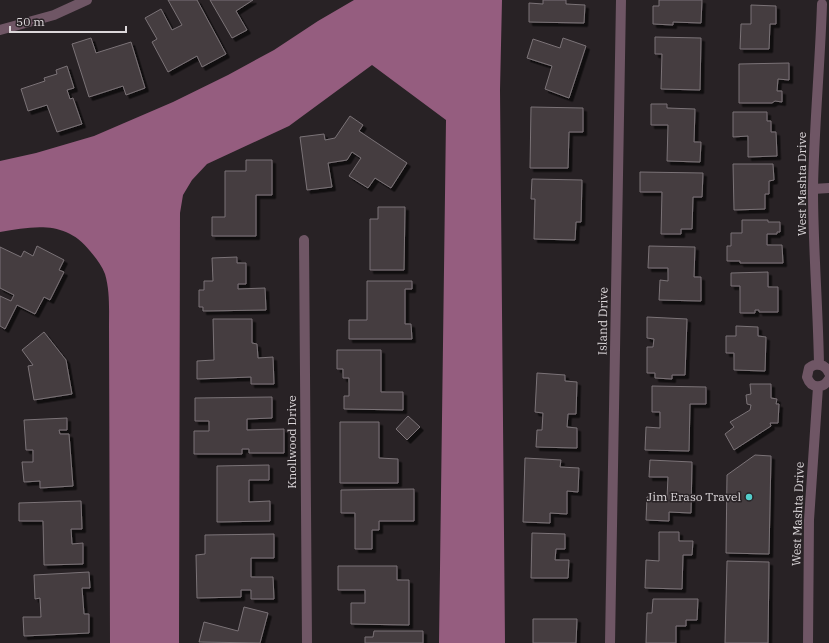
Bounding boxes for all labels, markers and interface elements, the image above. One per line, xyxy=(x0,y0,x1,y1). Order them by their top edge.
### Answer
scale bar xyxy=(10,8,126,34)
text: 50 m xyxy=(16,14,45,29)
street label: West Mashta Drive xyxy=(794,132,809,236)
street label: Island Drive xyxy=(594,287,611,355)
street label: Knollwood Drive xyxy=(284,395,299,489)
street label: West Mashta Drive xyxy=(788,461,807,566)
place label: Jim Eraso Travel xyxy=(647,489,741,504)
marker: Jim Eraso Travel xyxy=(744,492,754,502)

